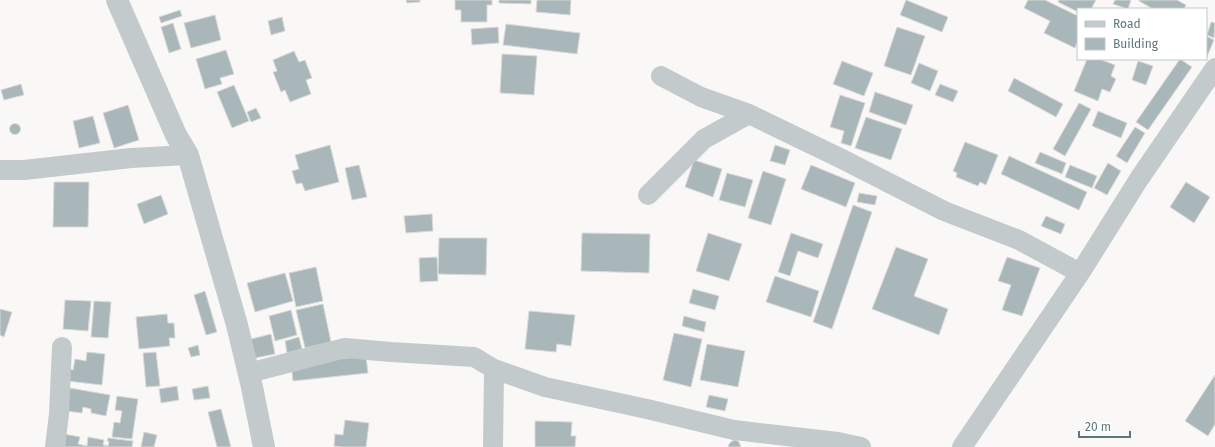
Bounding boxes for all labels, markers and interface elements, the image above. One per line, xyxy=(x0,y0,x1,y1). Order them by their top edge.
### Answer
legend xyxy=(1077,8,1207,60)
text: Road xyxy=(1113,17,1141,31)
text: Building xyxy=(1113,37,1159,51)
scale bar xyxy=(1079,413,1130,439)
text: 20 m xyxy=(1085,420,1111,434)

